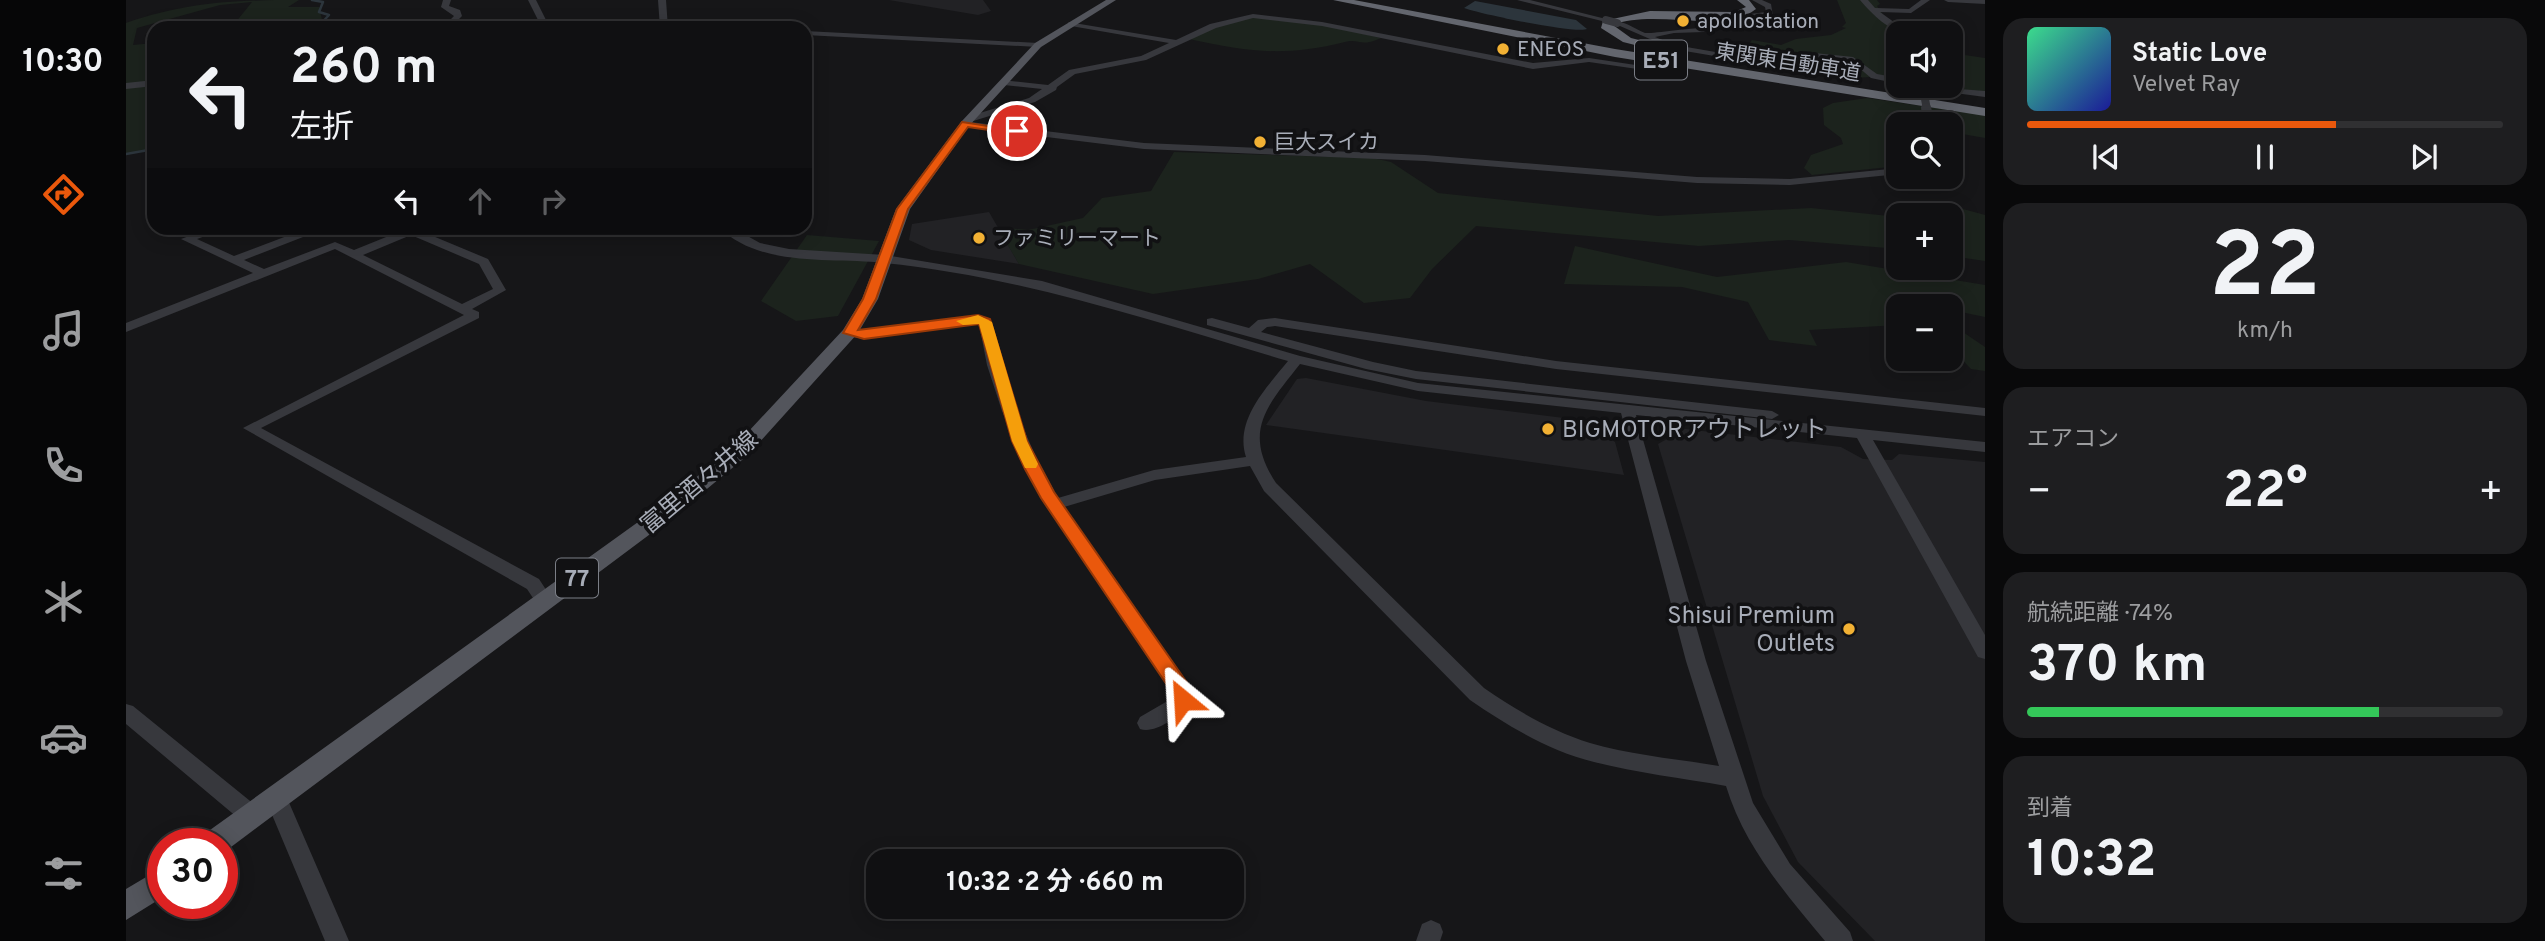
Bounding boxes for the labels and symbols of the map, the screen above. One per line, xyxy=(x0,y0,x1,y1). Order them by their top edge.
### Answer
place label: apollostation xyxy=(1697,9,1819,36)
marker: apollostation xyxy=(1675,13,1691,29)
place label: ENEOS xyxy=(1517,37,1584,64)
street label: 東関東自動車道 xyxy=(1713,39,1862,88)
road number: E51 xyxy=(1635,40,1687,80)
marker: ENEOS xyxy=(1495,41,1511,57)
pin xyxy=(987,101,1047,161)
place label: 巨大スイカ xyxy=(1274,130,1379,157)
marker: 巨大スイカ xyxy=(1252,134,1268,150)
place label: ファミリーマート xyxy=(993,226,1161,253)
marker: ファミリーマート xyxy=(971,230,987,246)
place label: BIGMOTORアウトレット xyxy=(1562,416,1827,446)
marker: BIGMOTORアウトレット xyxy=(1540,421,1556,437)
street label: 富里酒々井線 xyxy=(635,426,765,541)
road number: 77 xyxy=(556,558,598,598)
place label: Shisui Premium Outlets xyxy=(1667,602,1835,660)
marker: Shisui Premium Outlets xyxy=(1841,621,1857,637)
position arrow xyxy=(1146,663,1220,737)
speed limit sign: 30 xyxy=(147,828,238,919)

